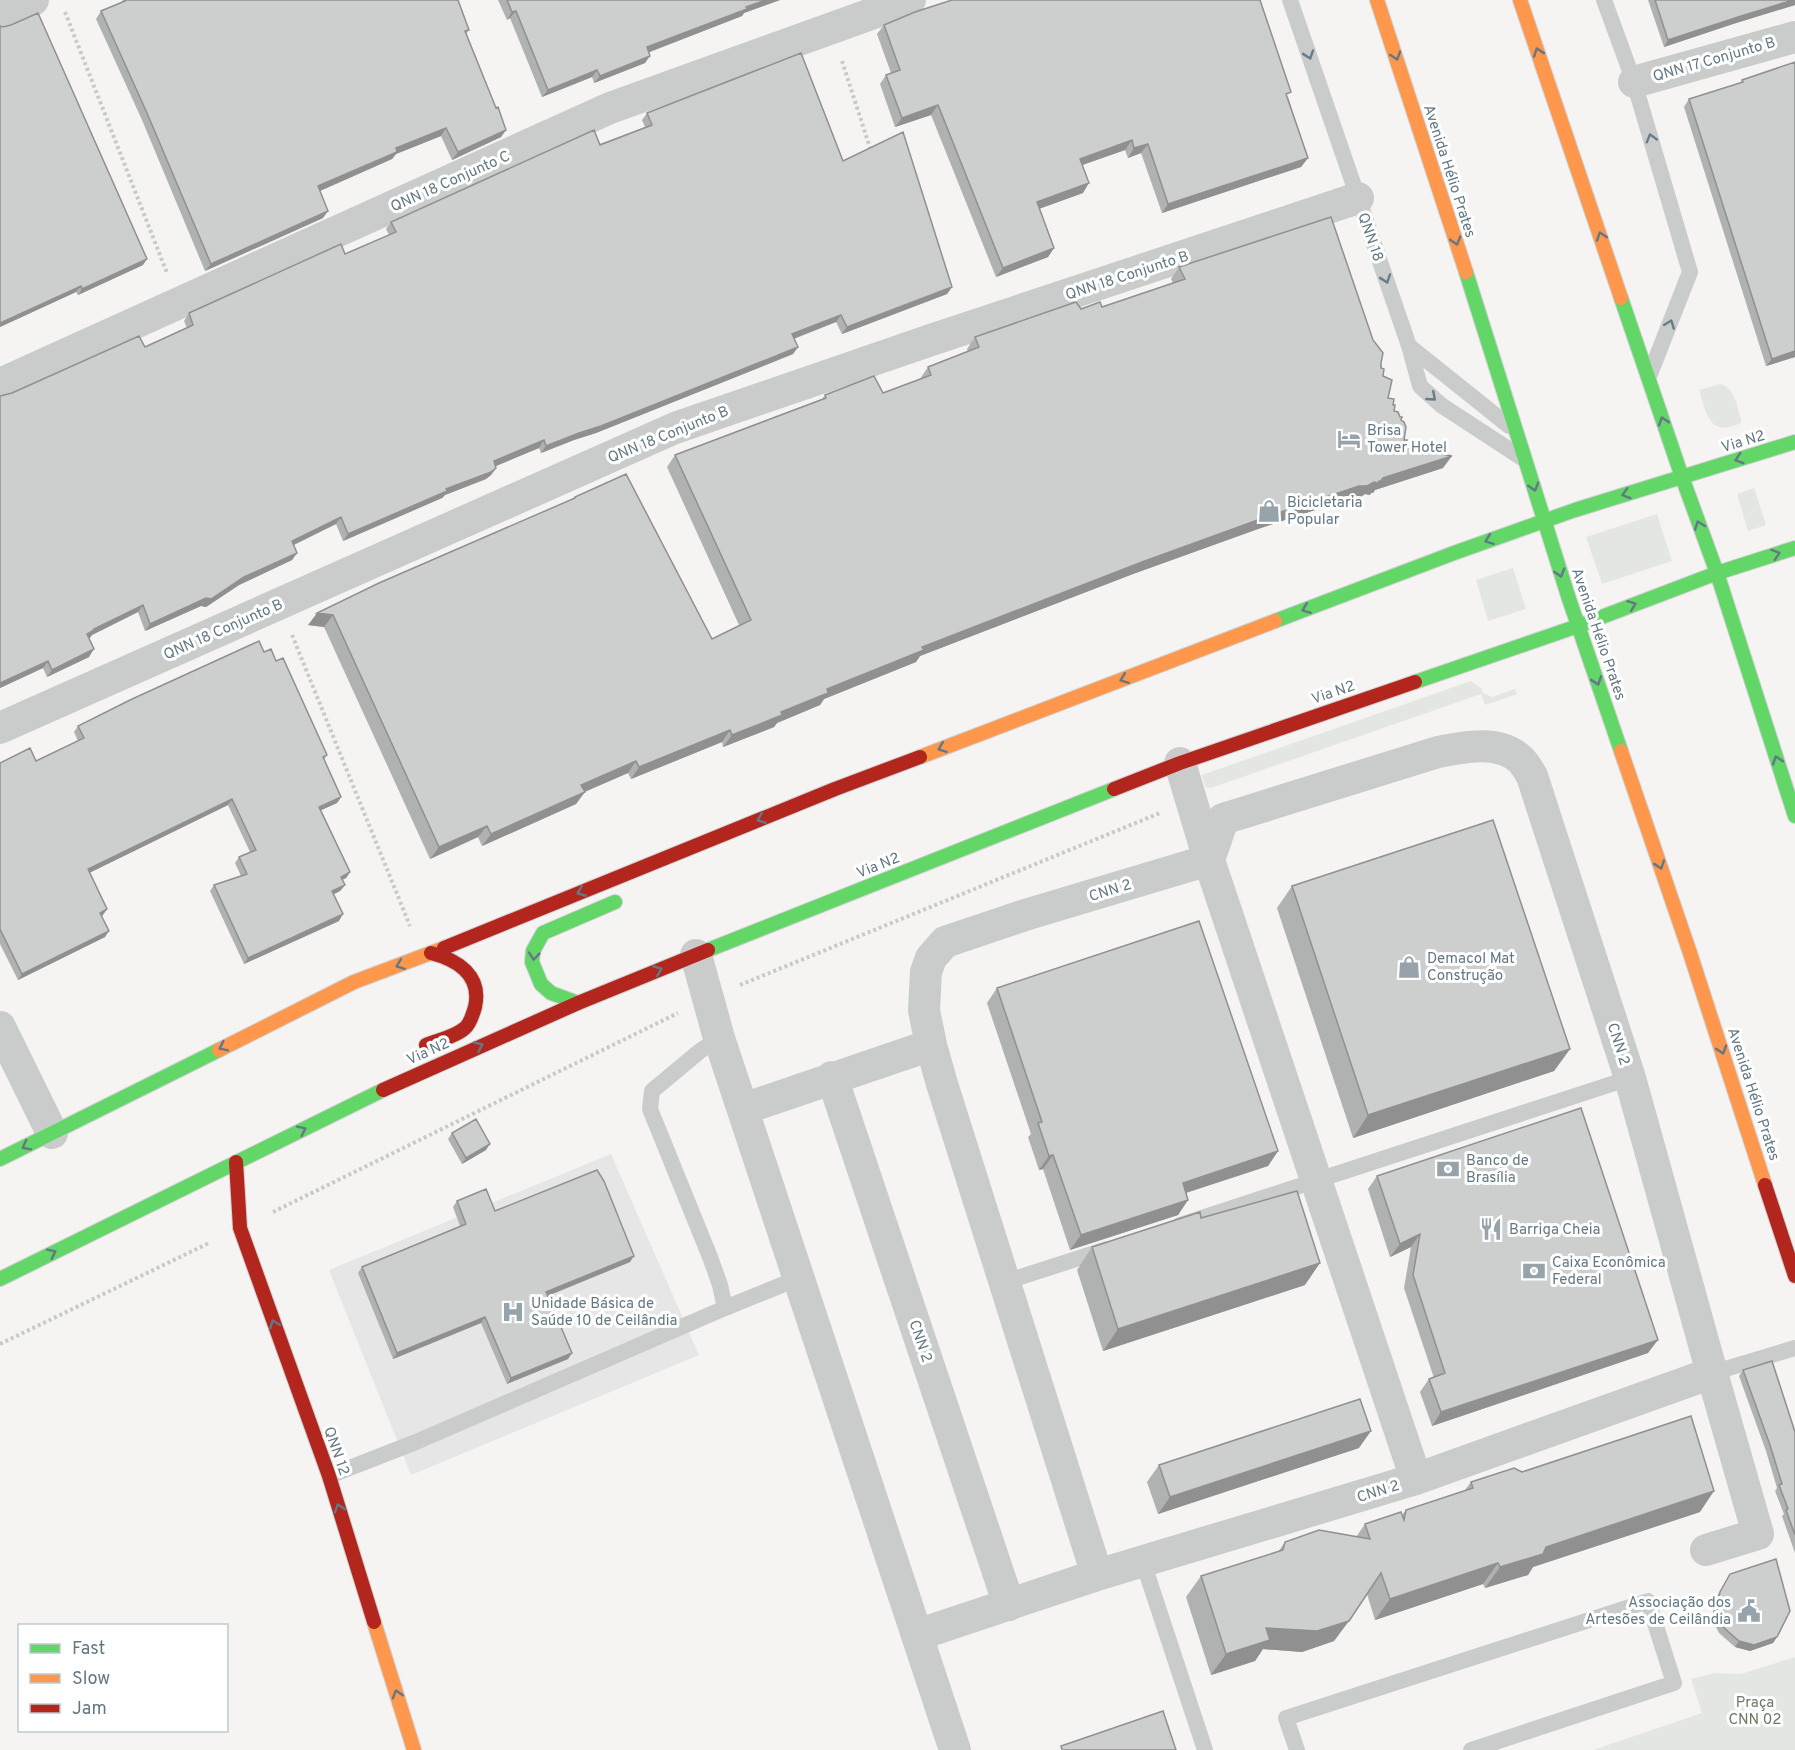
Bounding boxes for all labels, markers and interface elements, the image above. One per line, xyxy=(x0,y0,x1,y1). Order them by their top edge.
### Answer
street label: QNN 17 Conjunto B xyxy=(1651,34,1778,87)
one-way arrow xyxy=(1533,47,1545,58)
one-way arrow xyxy=(1302,49,1314,60)
one-way arrow xyxy=(1388,50,1401,61)
street label: Avenida Hélio Prates xyxy=(1418,103,1479,240)
one-way arrow xyxy=(1646,133,1658,144)
street label: QNN 18 Conjunto C xyxy=(388,148,513,217)
street label: QNN 18 xyxy=(1352,211,1387,264)
one-way arrow xyxy=(1595,231,1608,242)
one-way arrow xyxy=(1448,235,1461,246)
street label: QNN 18 Conjunto B xyxy=(1063,248,1192,305)
one-way arrow xyxy=(1379,274,1391,284)
one-way arrow xyxy=(1663,319,1675,330)
one-way arrow xyxy=(1425,390,1436,401)
street label: QNN 18 Conjunto B xyxy=(605,402,732,468)
one-way arrow xyxy=(1658,416,1670,427)
place label: Brisa Tower Hotel xyxy=(1367,422,1447,458)
hotel icon: Brisa Tower Hotel xyxy=(1336,426,1362,452)
street label: Via N2 xyxy=(1719,427,1768,458)
one-way arrow xyxy=(1734,452,1745,464)
one-way arrow xyxy=(1526,481,1539,492)
one-way arrow xyxy=(1621,487,1632,499)
place label: Bicicletaria Popular xyxy=(1287,494,1362,530)
shop icon: Bicicletaria Popular xyxy=(1256,498,1282,524)
one-way arrow xyxy=(1693,520,1706,531)
one-way arrow xyxy=(1484,533,1494,546)
one-way arrow xyxy=(1770,549,1781,561)
street label: Avenida Hélio Prates xyxy=(1566,566,1629,703)
one-way arrow xyxy=(1553,567,1566,578)
street label: QNN 18 Conjunto B xyxy=(161,596,286,665)
one-way arrow xyxy=(1626,600,1637,612)
one-way arrow xyxy=(1301,602,1312,614)
one-way arrow xyxy=(1119,671,1130,684)
one-way arrow xyxy=(1590,675,1603,686)
street label: Via N2 xyxy=(1309,677,1358,710)
one-way arrow xyxy=(937,741,948,753)
one-way arrow xyxy=(1772,755,1784,766)
one-way arrow xyxy=(757,812,768,824)
street label: Via N2 xyxy=(854,849,903,884)
one-way arrow xyxy=(1653,859,1666,870)
street label: CNN 2 xyxy=(1087,876,1134,907)
one-way arrow xyxy=(576,885,587,897)
place label: Demacol Mat Construção xyxy=(1427,950,1515,986)
one-way arrow xyxy=(528,952,541,961)
shop icon: Demacol Mat Construção xyxy=(1396,954,1422,980)
one-way arrow xyxy=(395,958,406,970)
one-way arrow xyxy=(652,965,663,977)
street label: CNN 2 xyxy=(1602,1021,1633,1068)
street label: Avenida Hélio Prates xyxy=(1722,1026,1783,1163)
street label: Via N2 xyxy=(404,1035,453,1070)
one-way arrow xyxy=(219,1040,230,1052)
one-way arrow xyxy=(472,1042,483,1054)
one-way arrow xyxy=(1715,1044,1727,1055)
one-way arrow xyxy=(296,1125,307,1137)
one-way arrow xyxy=(22,1139,32,1150)
place label: Banco de Brasília xyxy=(1466,1152,1529,1188)
bank icon: Banco de Brasília xyxy=(1435,1156,1461,1182)
restaurant icon: Barriga Cheia xyxy=(1478,1216,1504,1242)
place label: Barriga Cheia xyxy=(1509,1221,1601,1240)
one-way arrow xyxy=(46,1249,57,1260)
place label: Caixa Econômica Federal xyxy=(1552,1254,1666,1290)
bank icon: Caixa Econômica Federal xyxy=(1521,1258,1547,1284)
place label: Unidade Básica de Saúde 10 de Ceilândia xyxy=(531,1295,677,1331)
hospital icon: Unidade Básica de Saúde 10 de Ceilândia xyxy=(500,1299,526,1325)
street label: CNN 2 xyxy=(904,1318,936,1365)
one-way arrow xyxy=(269,1319,282,1330)
street label: QNN 12 xyxy=(318,1425,353,1478)
street label: CNN 2 xyxy=(1355,1477,1402,1508)
one-way arrow xyxy=(334,1503,346,1514)
place label: Associação dos Artesões de Ceilândia xyxy=(1585,1594,1731,1630)
public building icon: Associação dos Artesões de Ceilândia xyxy=(1736,1598,1762,1624)
legend xyxy=(18,1624,228,1732)
text: Fast xyxy=(72,1638,105,1661)
text: Slow xyxy=(72,1668,110,1691)
one-way arrow xyxy=(392,1689,404,1700)
park label: Praça CNN 02 xyxy=(1728,1694,1782,1730)
text: Jam xyxy=(72,1698,107,1721)

